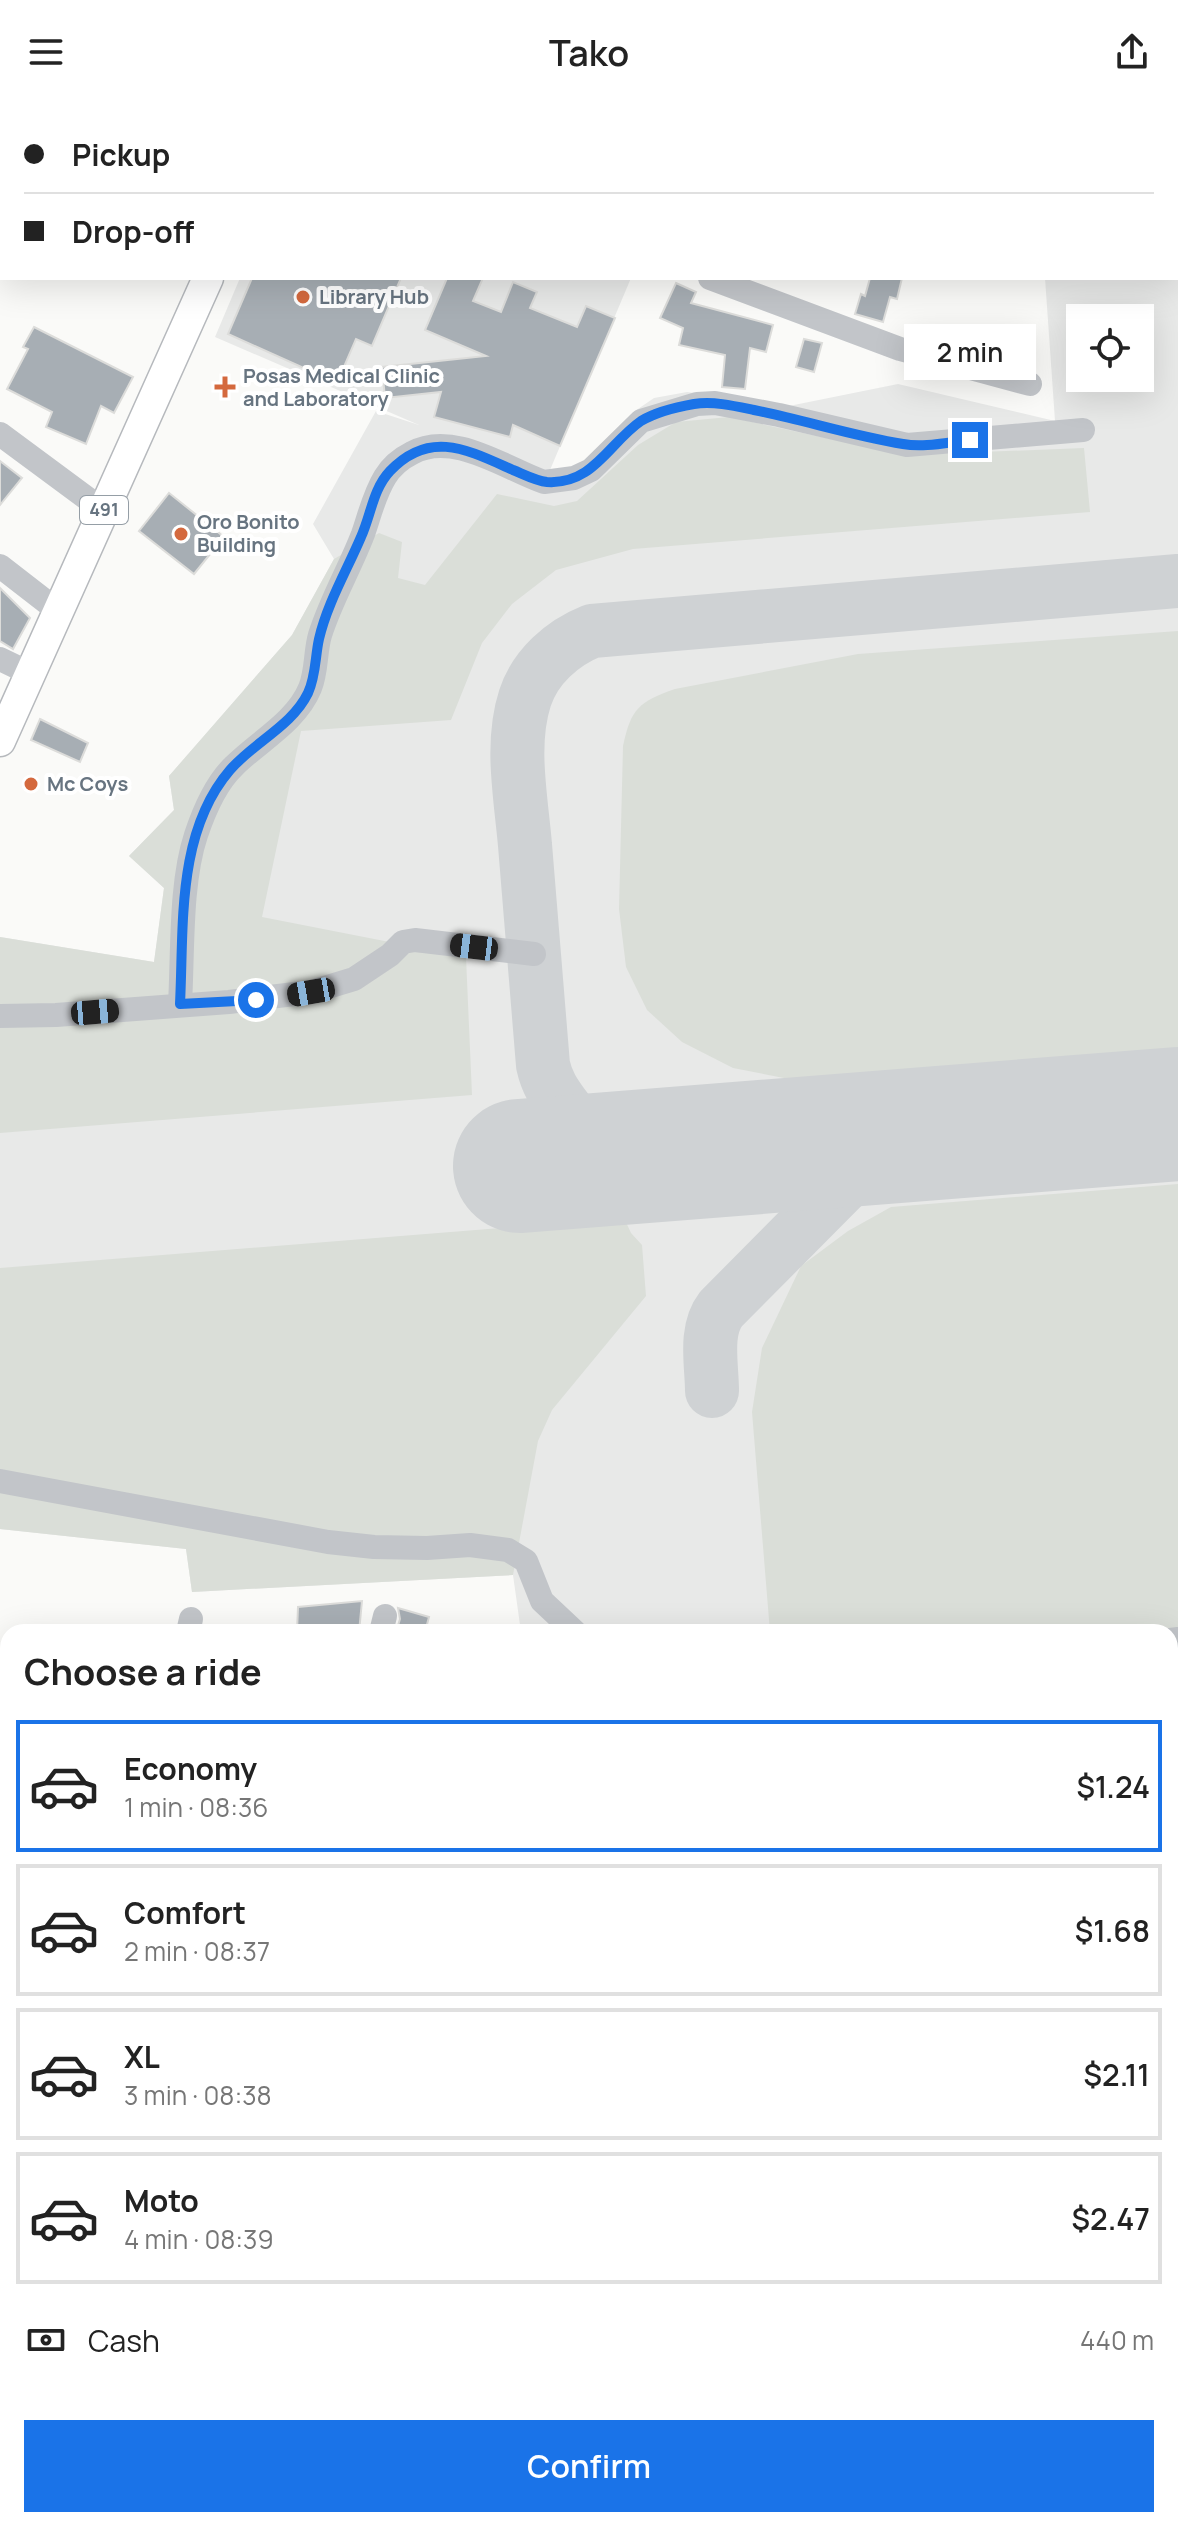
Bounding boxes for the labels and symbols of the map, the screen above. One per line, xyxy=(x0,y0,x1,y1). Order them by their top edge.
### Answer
place label: Library Hub xyxy=(319,283,429,310)
marker: Library Hub xyxy=(294,288,312,306)
callout: 2 min xyxy=(904,324,1036,380)
place label: Posas Medical Clinic and Laboratory xyxy=(243,362,440,412)
marker: Posas Medical Clinic and Laboratory xyxy=(214,376,236,398)
route end xyxy=(952,422,988,458)
road number: 491 xyxy=(80,496,128,524)
place label: Oro Bonito Building xyxy=(197,508,300,558)
marker: Oro Bonito Building xyxy=(172,525,190,543)
place label: Mc Coys xyxy=(47,770,129,797)
marker: Mc Coys xyxy=(22,775,40,793)
car xyxy=(449,932,499,962)
car xyxy=(285,976,337,1008)
route start xyxy=(238,982,274,1018)
car xyxy=(70,998,120,1026)

